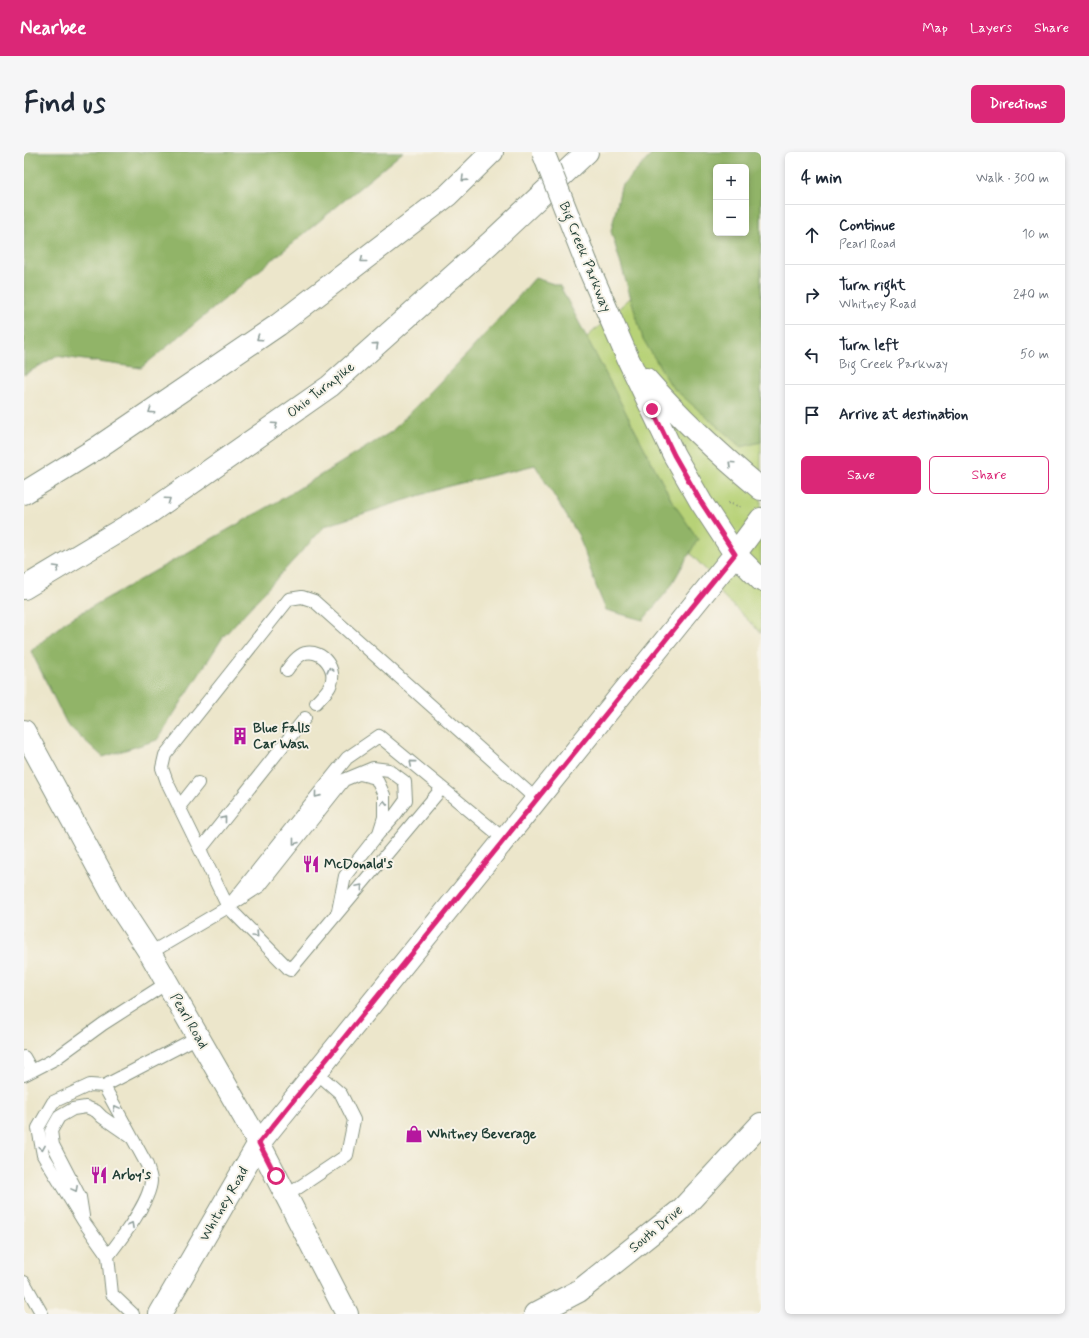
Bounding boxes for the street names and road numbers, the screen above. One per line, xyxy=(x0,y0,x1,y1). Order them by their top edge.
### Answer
street label: Big Creek Parkway xyxy=(553,199,615,316)
street label: Ohio Turnpike xyxy=(283,358,359,422)
street label: Pearl Road xyxy=(166,990,212,1052)
street label: Whitney Road xyxy=(195,1163,253,1245)
street label: South Drive xyxy=(625,1201,687,1257)

